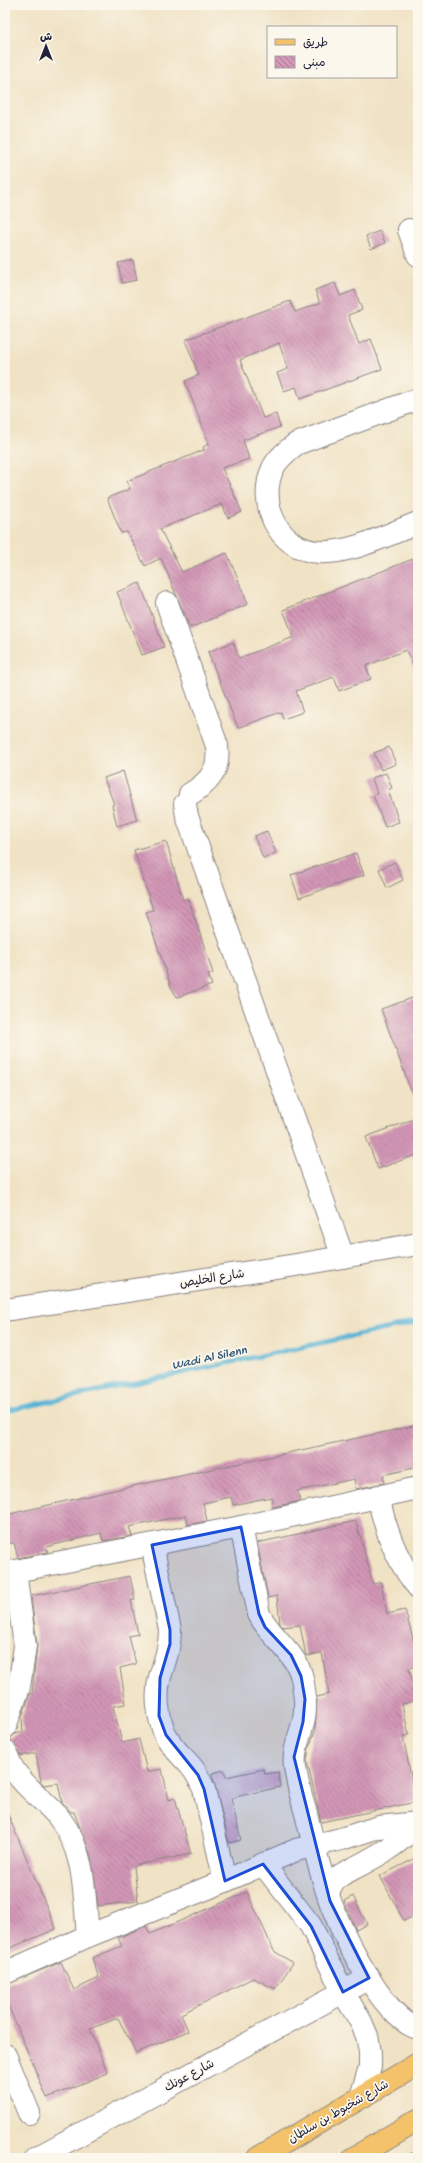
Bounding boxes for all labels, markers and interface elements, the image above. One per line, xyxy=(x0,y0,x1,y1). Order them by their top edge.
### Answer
north arrow xyxy=(26,26,66,66)
legend xyxy=(267,26,397,78)
text: ش xyxy=(40,32,52,44)
text: طريق xyxy=(303,37,328,51)
text: مبنى xyxy=(303,57,326,71)
street label: شارع الخليص xyxy=(179,1267,246,1292)
water label: Wadi Al Silenn xyxy=(171,1343,249,1374)
street label: شارع عونك xyxy=(162,2058,217,2096)
street label: شارع شخبوط بن سلطان xyxy=(286,2077,392,2147)

